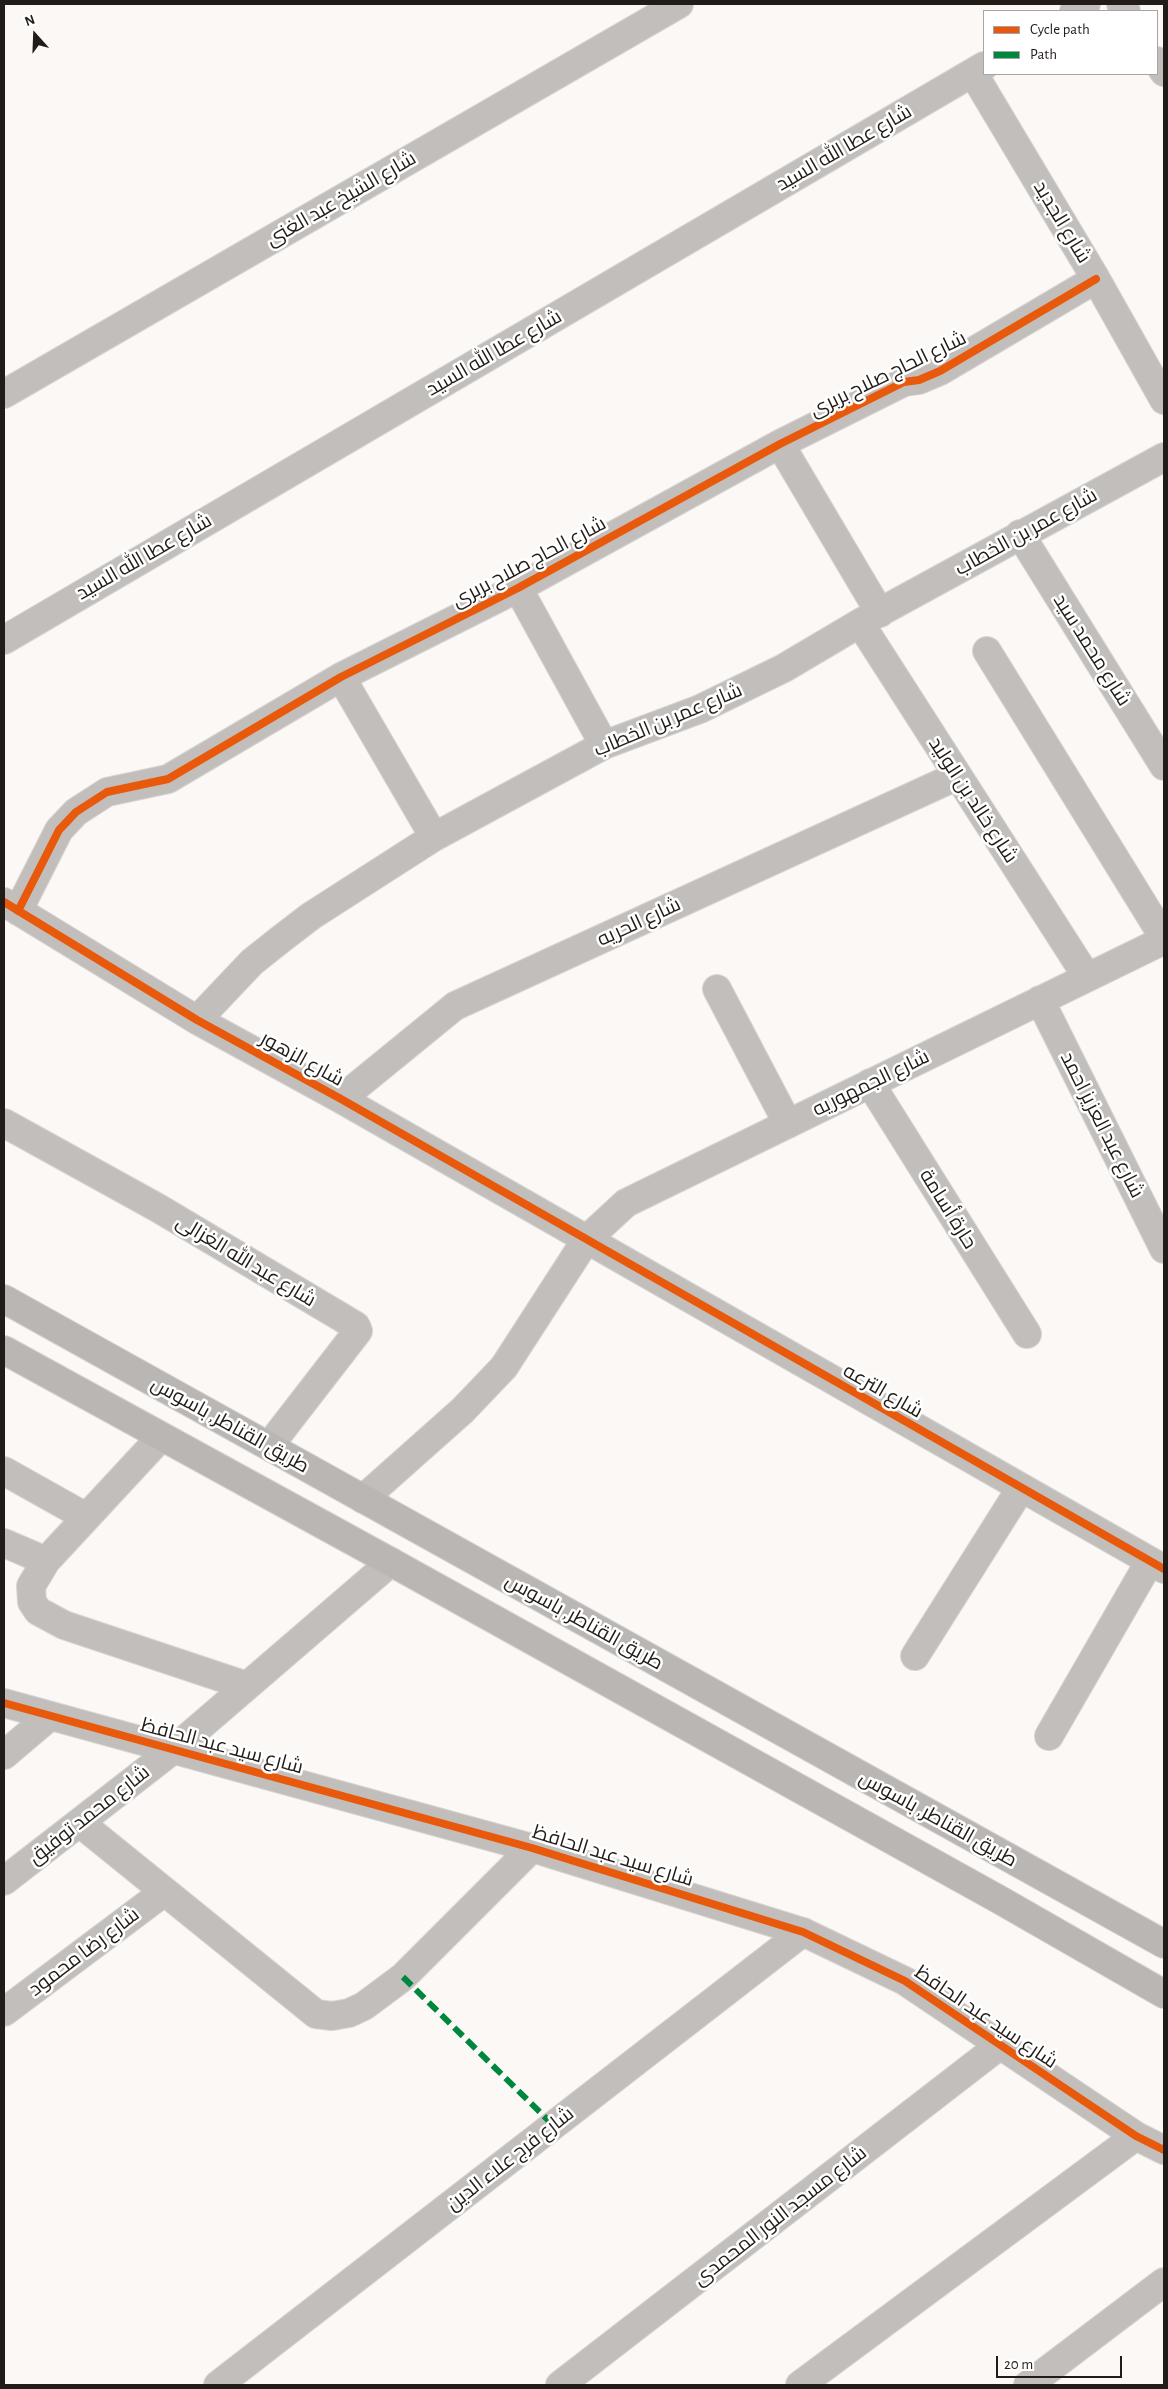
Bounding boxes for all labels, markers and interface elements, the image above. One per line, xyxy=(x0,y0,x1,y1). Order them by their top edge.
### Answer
north arrow xyxy=(10,10,60,60)
legend xyxy=(983,10,1158,75)
text: N xyxy=(23,13,37,29)
text: Cycle path xyxy=(1030,22,1090,37)
text: Path xyxy=(1030,47,1057,62)
street label: شارع عطا الله السيد xyxy=(772,99,916,197)
street label: شارع الشيخ عبد الغنى xyxy=(262,146,420,252)
street label: شارع الجديد xyxy=(1028,177,1096,267)
street label: شارع عطا الله السيد xyxy=(422,304,566,402)
street label: شارع الحاج صلاح بربرى xyxy=(806,326,970,422)
street label: شارع عمر بن الخطاب xyxy=(951,483,1101,581)
street label: شارع عطا الله السيد xyxy=(72,508,216,606)
street label: شارع الحاج صلاح بربرى xyxy=(448,511,610,613)
street label: شارع محمد سيد xyxy=(1048,590,1136,710)
street label: شارع عمر بن الخطاب xyxy=(590,678,746,762)
street label: شارع خالد بن الوليد xyxy=(923,732,1023,868)
street label: شارع الحريه xyxy=(593,892,685,952)
street label: شارع الزهور xyxy=(256,1026,348,1092)
street label: شارع الجمهوريه xyxy=(809,1044,933,1122)
street label: شارع عبد العزيز احمد xyxy=(1055,1048,1149,1202)
street label: حارة أسامة xyxy=(914,1165,982,1253)
street label: شارع عبد الله الغزالى xyxy=(172,1210,320,1312)
street label: شارع الترعه xyxy=(839,1359,927,1423)
street label: طريق القناطر, باسوس xyxy=(147,1372,313,1478)
street label: طريق القناطر, باسوس xyxy=(501,1569,667,1675)
street label: شارع سيد عبد الحافظ xyxy=(138,1713,306,1779)
street label: شارع محمد توفيق xyxy=(24,1760,154,1870)
street label: طريق القناطر, باسوس xyxy=(855,1766,1021,1872)
street label: شارع سيد عبد الحافظ xyxy=(530,1820,696,1892)
street label: شارع رضا محمود xyxy=(24,1903,144,2001)
street label: شارع سيد عبد الحافظ xyxy=(910,1960,1062,2074)
street label: شارع فرج علاء الدين xyxy=(441,2102,579,2216)
street label: شارع مسجد النور المحمدى xyxy=(688,2141,872,2291)
scale bar xyxy=(998,2346,1124,2378)
text: 20 m xyxy=(1004,2357,1033,2372)

